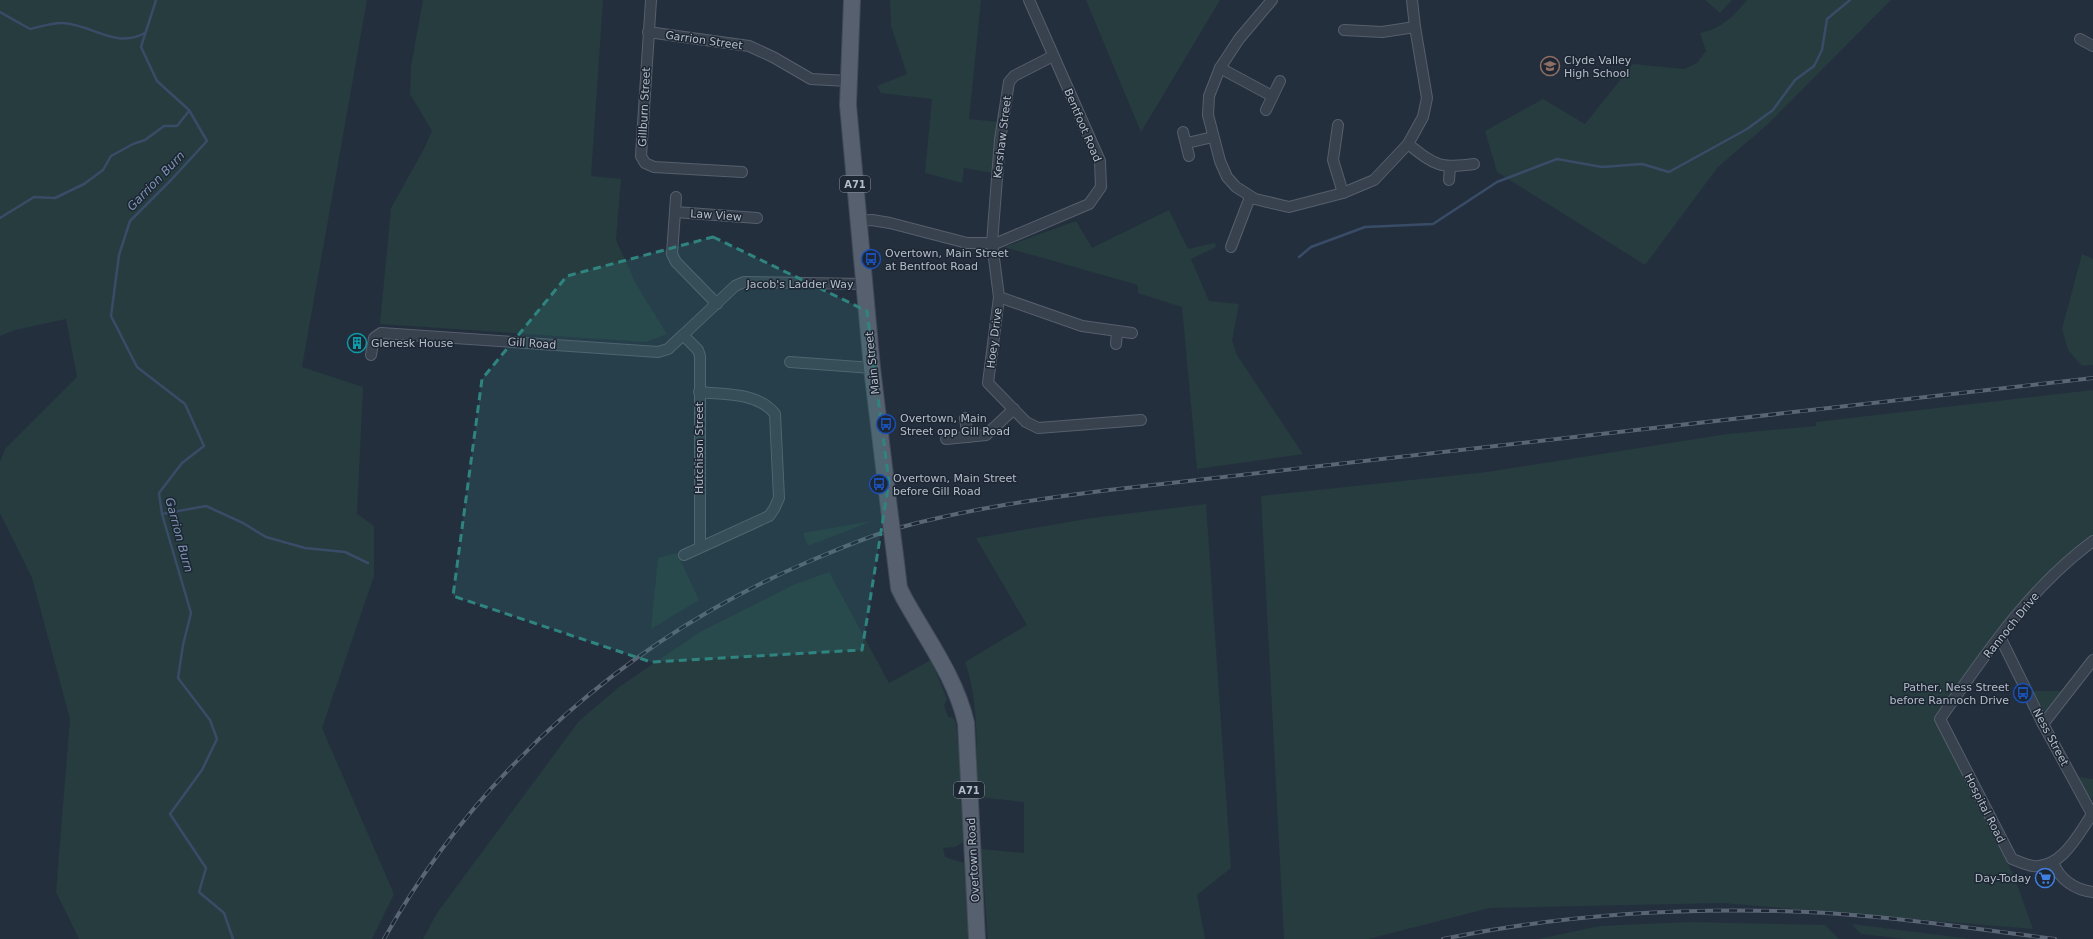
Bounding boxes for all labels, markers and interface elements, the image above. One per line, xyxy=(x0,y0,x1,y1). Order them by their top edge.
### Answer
street label: Garrion Street xyxy=(665,29,744,52)
place label: Clyde Valley High School xyxy=(1564,54,1632,80)
school or university icon: Clyde Valley High School xyxy=(1539,55,1561,77)
street label: Gillburn Street xyxy=(636,66,653,147)
street label: Bentfoot Road xyxy=(1061,87,1104,164)
street label: Kershaw Street xyxy=(991,94,1014,179)
water label: Garrion Burn xyxy=(124,148,188,214)
road number: A71 xyxy=(840,176,870,192)
street label: Law View xyxy=(690,207,742,224)
place label: Overtown, Main Street at Bentfoot Road xyxy=(885,247,1009,273)
bus stop icon: Overtown, Main Street at Bentfoot Road xyxy=(860,248,882,270)
street label: Jacob's Ladder Way xyxy=(745,278,854,291)
street label: Hoey Drive xyxy=(984,307,1005,369)
street label: Main Street xyxy=(863,330,882,395)
building icon: Glenesk House xyxy=(346,332,368,354)
street label: Gill Road xyxy=(507,335,557,352)
place label: Glenesk House xyxy=(371,337,453,350)
street label: Hutchison Street xyxy=(693,401,706,494)
place label: Overtown, Main Street opp Gill Road xyxy=(900,412,1010,438)
bus stop icon: Overtown, Main Street opp Gill Road xyxy=(875,413,897,435)
place label: Overtown, Main Street before Gill Road xyxy=(893,472,1017,498)
bus stop icon: Overtown, Main Street before Gill Road xyxy=(868,473,890,495)
water label: Garrion Burn xyxy=(162,496,196,574)
street label: Rannoch Drive xyxy=(1981,590,2042,661)
place label: Pather, Ness Street before Rannoch Drive xyxy=(1889,681,2010,707)
bus stop icon: Pather, Ness Street before Rannoch Drive xyxy=(2012,682,2034,704)
street label: Ness Street xyxy=(2030,706,2071,769)
street label: Hospital Road xyxy=(1962,771,2008,845)
road number: A71 xyxy=(954,782,984,798)
street label: Overtown Road xyxy=(965,817,982,903)
supermarket icon: Day-Today xyxy=(2034,867,2056,889)
place label: Day-Today xyxy=(1975,872,2031,885)

